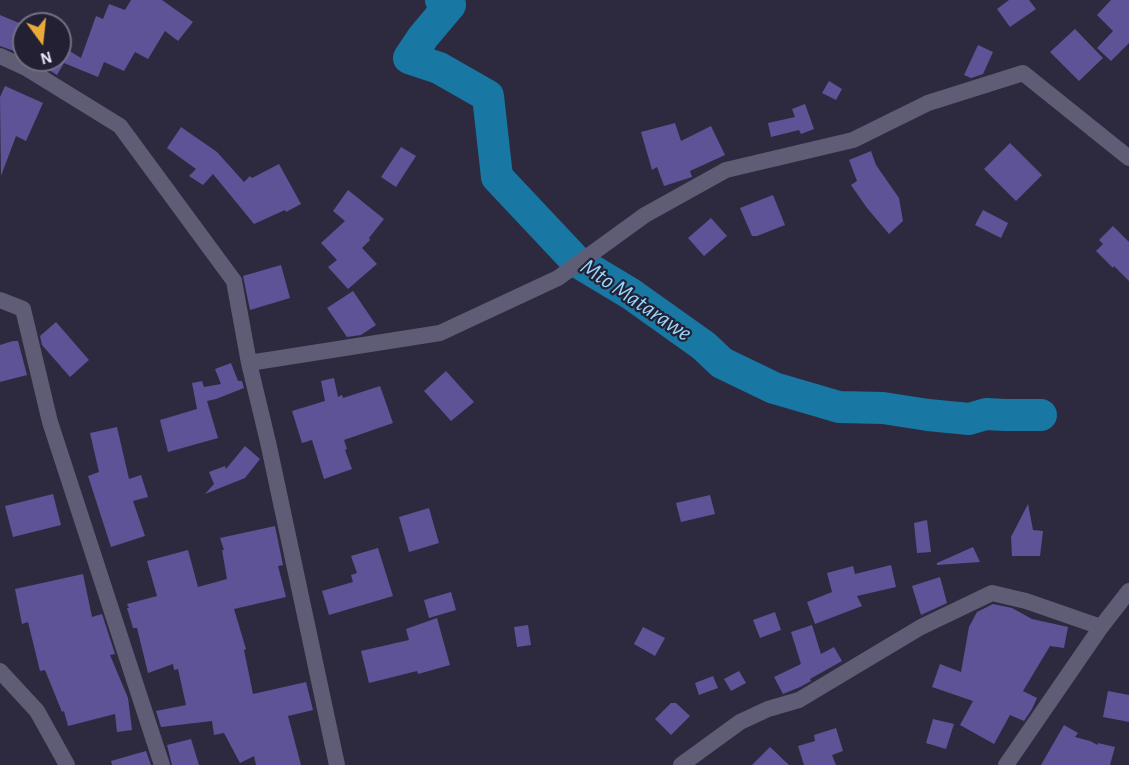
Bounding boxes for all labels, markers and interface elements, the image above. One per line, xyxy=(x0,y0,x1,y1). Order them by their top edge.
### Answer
north arrow xyxy=(12,12,72,72)
text: N xyxy=(39,48,54,67)
water label: Mto Matarawe xyxy=(575,252,697,348)

